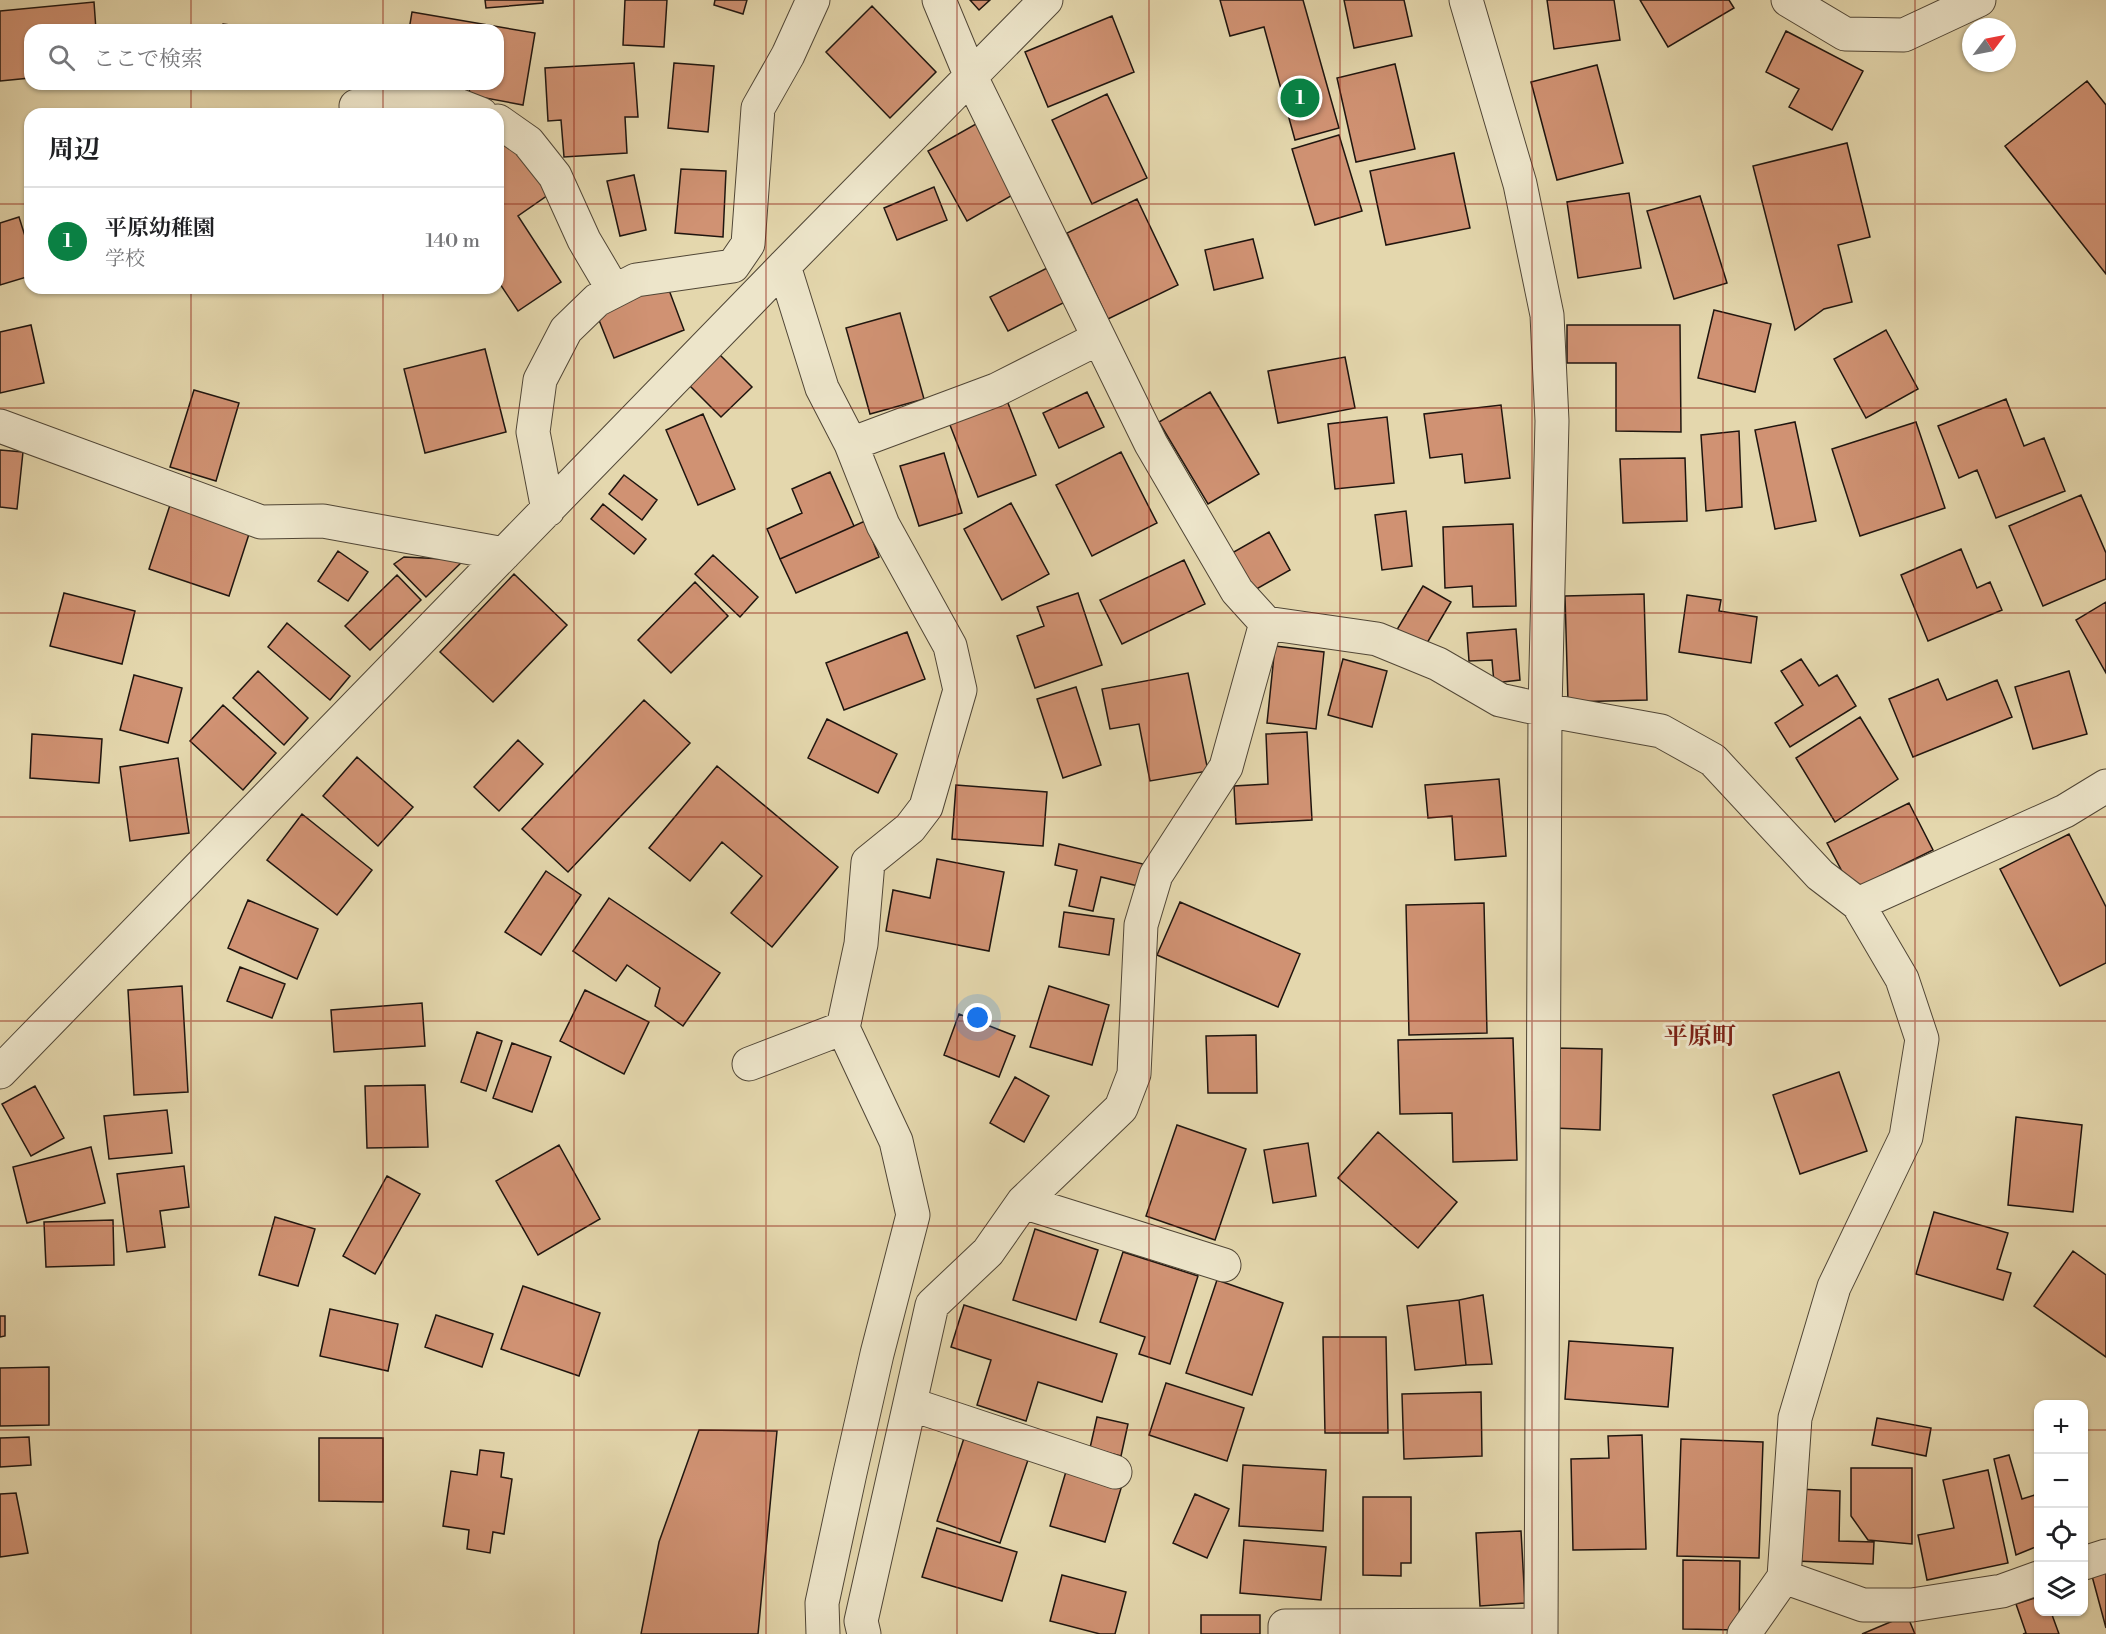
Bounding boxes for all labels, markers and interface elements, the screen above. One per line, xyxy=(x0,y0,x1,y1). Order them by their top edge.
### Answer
north arrow xyxy=(1962,18,2016,72)
search box xyxy=(24,24,504,90)
icon: search xyxy=(45,41,78,74)
text: ここで検索 xyxy=(93,46,203,73)
pin: 1 xyxy=(1280,76,1320,120)
text: 周辺 xyxy=(48,134,100,166)
text: 平原幼稚園 xyxy=(105,215,215,242)
text: 1 xyxy=(63,229,72,254)
text: 140 m xyxy=(425,229,480,254)
text: 学校 xyxy=(105,247,145,272)
your location xyxy=(963,1003,992,1032)
district label: 平原町 xyxy=(1664,1022,1736,1052)
map controls xyxy=(2034,1400,2088,1616)
button: + xyxy=(2034,1400,2088,1454)
button: − xyxy=(2034,1454,2088,1508)
button: locate xyxy=(2034,1508,2088,1562)
button: layers xyxy=(2034,1562,2088,1616)

